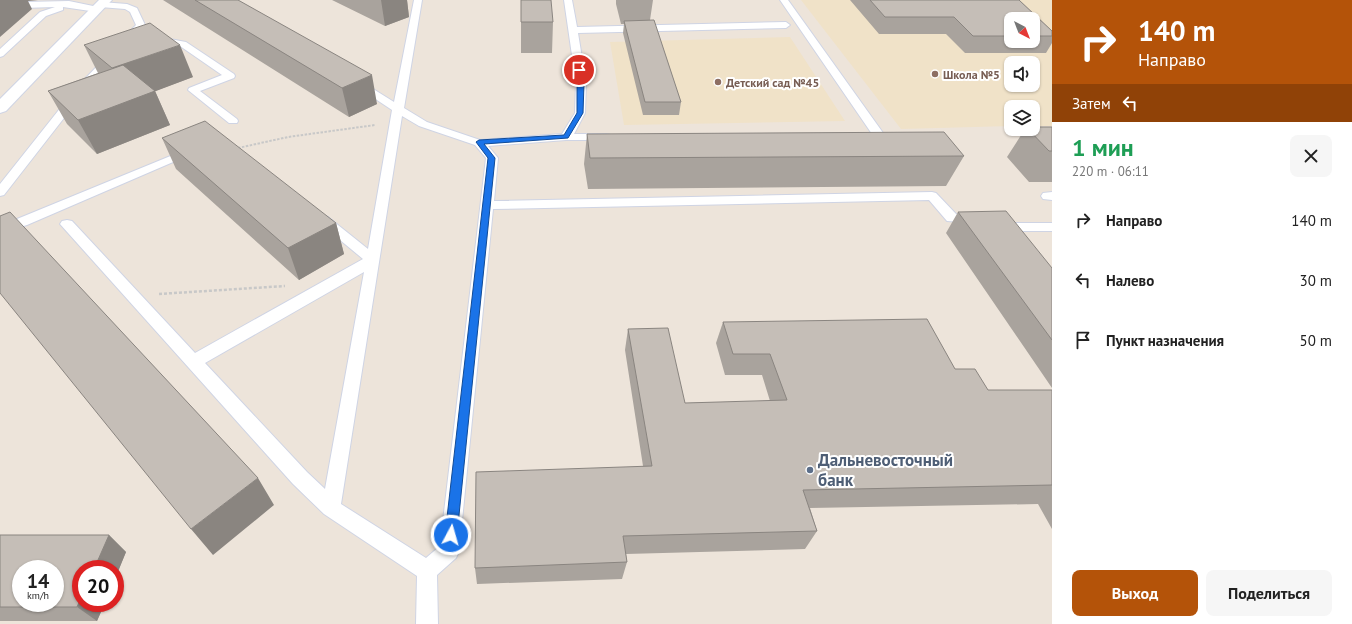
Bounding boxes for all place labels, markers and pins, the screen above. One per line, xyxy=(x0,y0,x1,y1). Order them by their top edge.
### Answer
pin xyxy=(562,53,596,87)
place label: Школа №5 xyxy=(943,67,1000,82)
marker: Школа №5 xyxy=(930,69,940,79)
place label: Детский сад №45 xyxy=(726,75,819,90)
marker: Детский сад №45 xyxy=(713,77,723,87)
place label: Дальневосточный банк xyxy=(818,449,953,491)
marker: Дальневосточный банк xyxy=(805,465,815,475)

